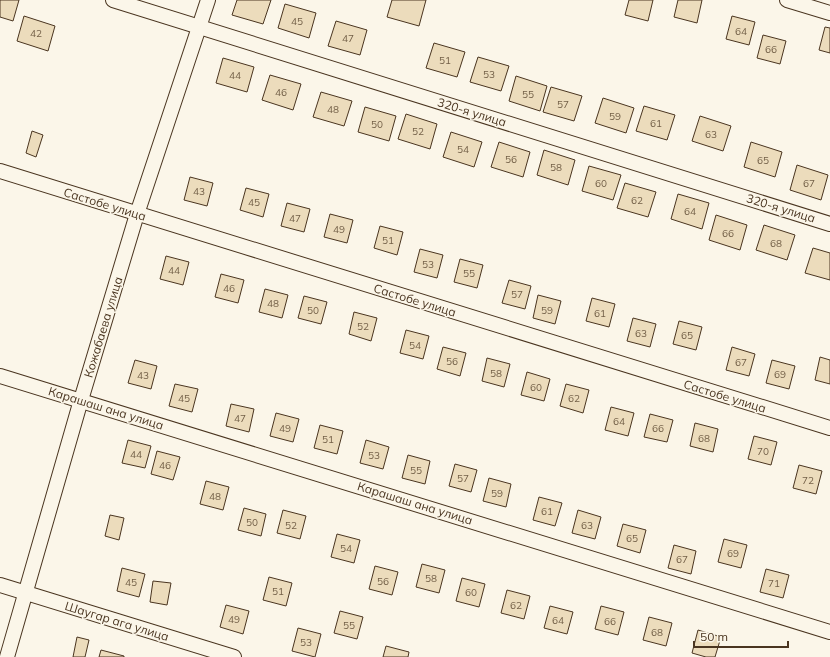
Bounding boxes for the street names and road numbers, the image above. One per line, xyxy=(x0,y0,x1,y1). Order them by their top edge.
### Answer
street label: 320-я улица xyxy=(436,94,508,130)
street label: Састобе улица xyxy=(62,184,148,224)
street label: 320-я улица xyxy=(745,190,817,226)
street label: Кожабаева улица xyxy=(80,275,126,379)
street label: Састобе улица xyxy=(372,280,458,320)
street label: Састобе улица xyxy=(682,376,768,416)
street label: Карашаш ана улица xyxy=(47,383,165,433)
street label: Карашаш ана улица xyxy=(356,478,474,528)
street label: Шаугар ага улица xyxy=(63,598,171,644)

